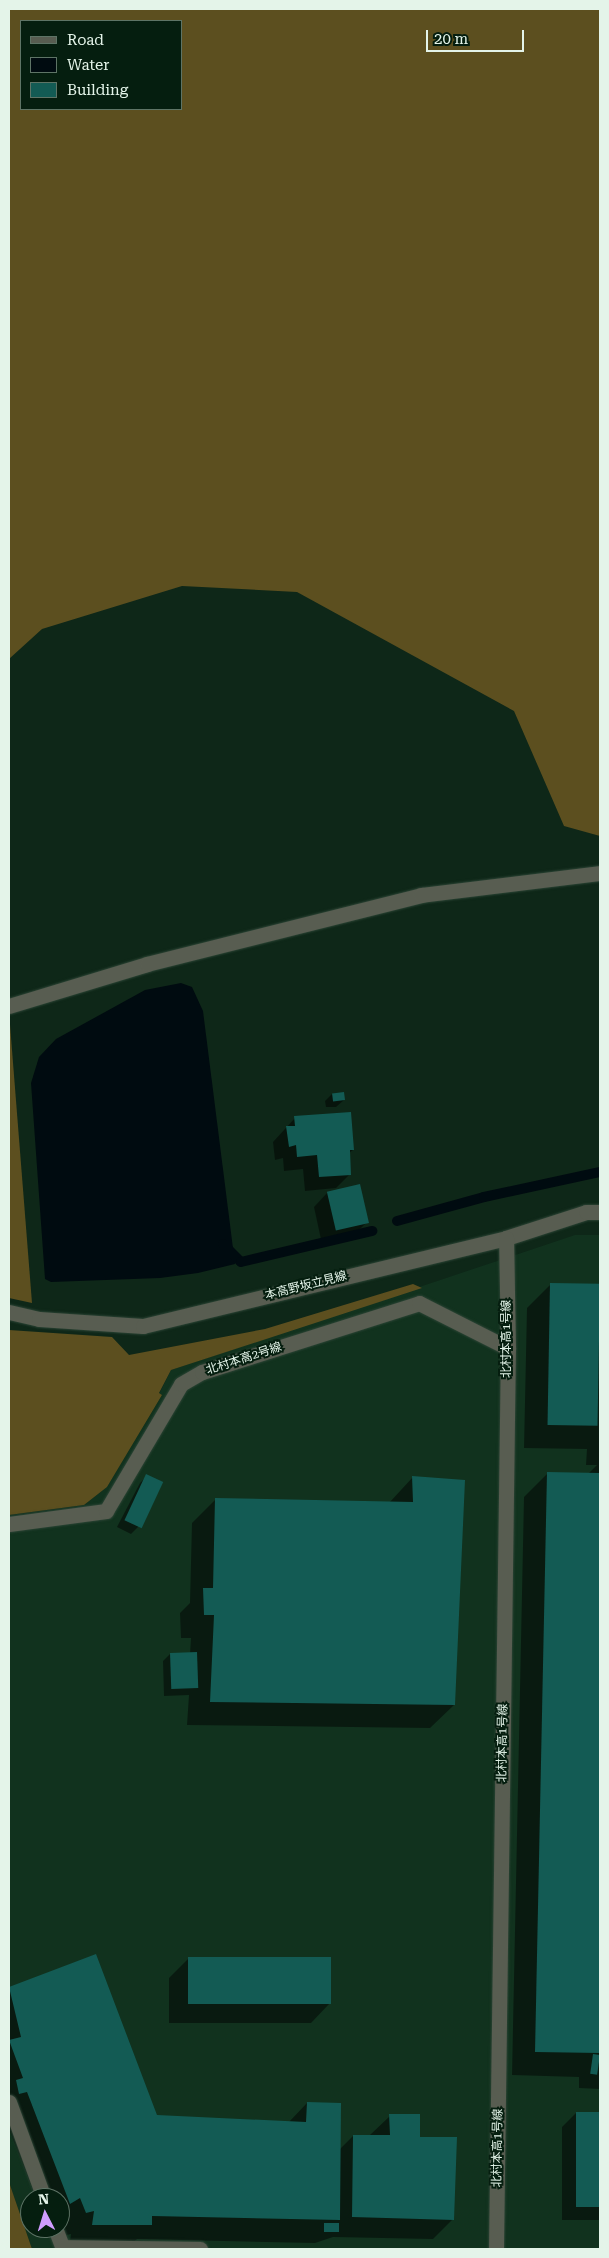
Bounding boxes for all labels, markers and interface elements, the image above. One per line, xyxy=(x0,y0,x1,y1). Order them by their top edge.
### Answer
legend xyxy=(20,20,182,110)
scale bar xyxy=(429,20,526,52)
text: 20 m xyxy=(434,30,468,48)
text: Road xyxy=(67,31,104,49)
text: Water xyxy=(67,56,109,74)
text: Building xyxy=(67,81,128,99)
street label: 本高野坂立見線 xyxy=(264,1269,348,1303)
street label: 北村本高1号線 xyxy=(500,1300,514,1378)
street label: 北村本高2号線 xyxy=(204,1340,284,1378)
street label: 北村本高1号線 xyxy=(495,1704,511,1782)
street label: 北村本高1号線 xyxy=(490,2109,506,2187)
north arrow xyxy=(20,2188,70,2238)
text: N xyxy=(38,2191,50,2207)

